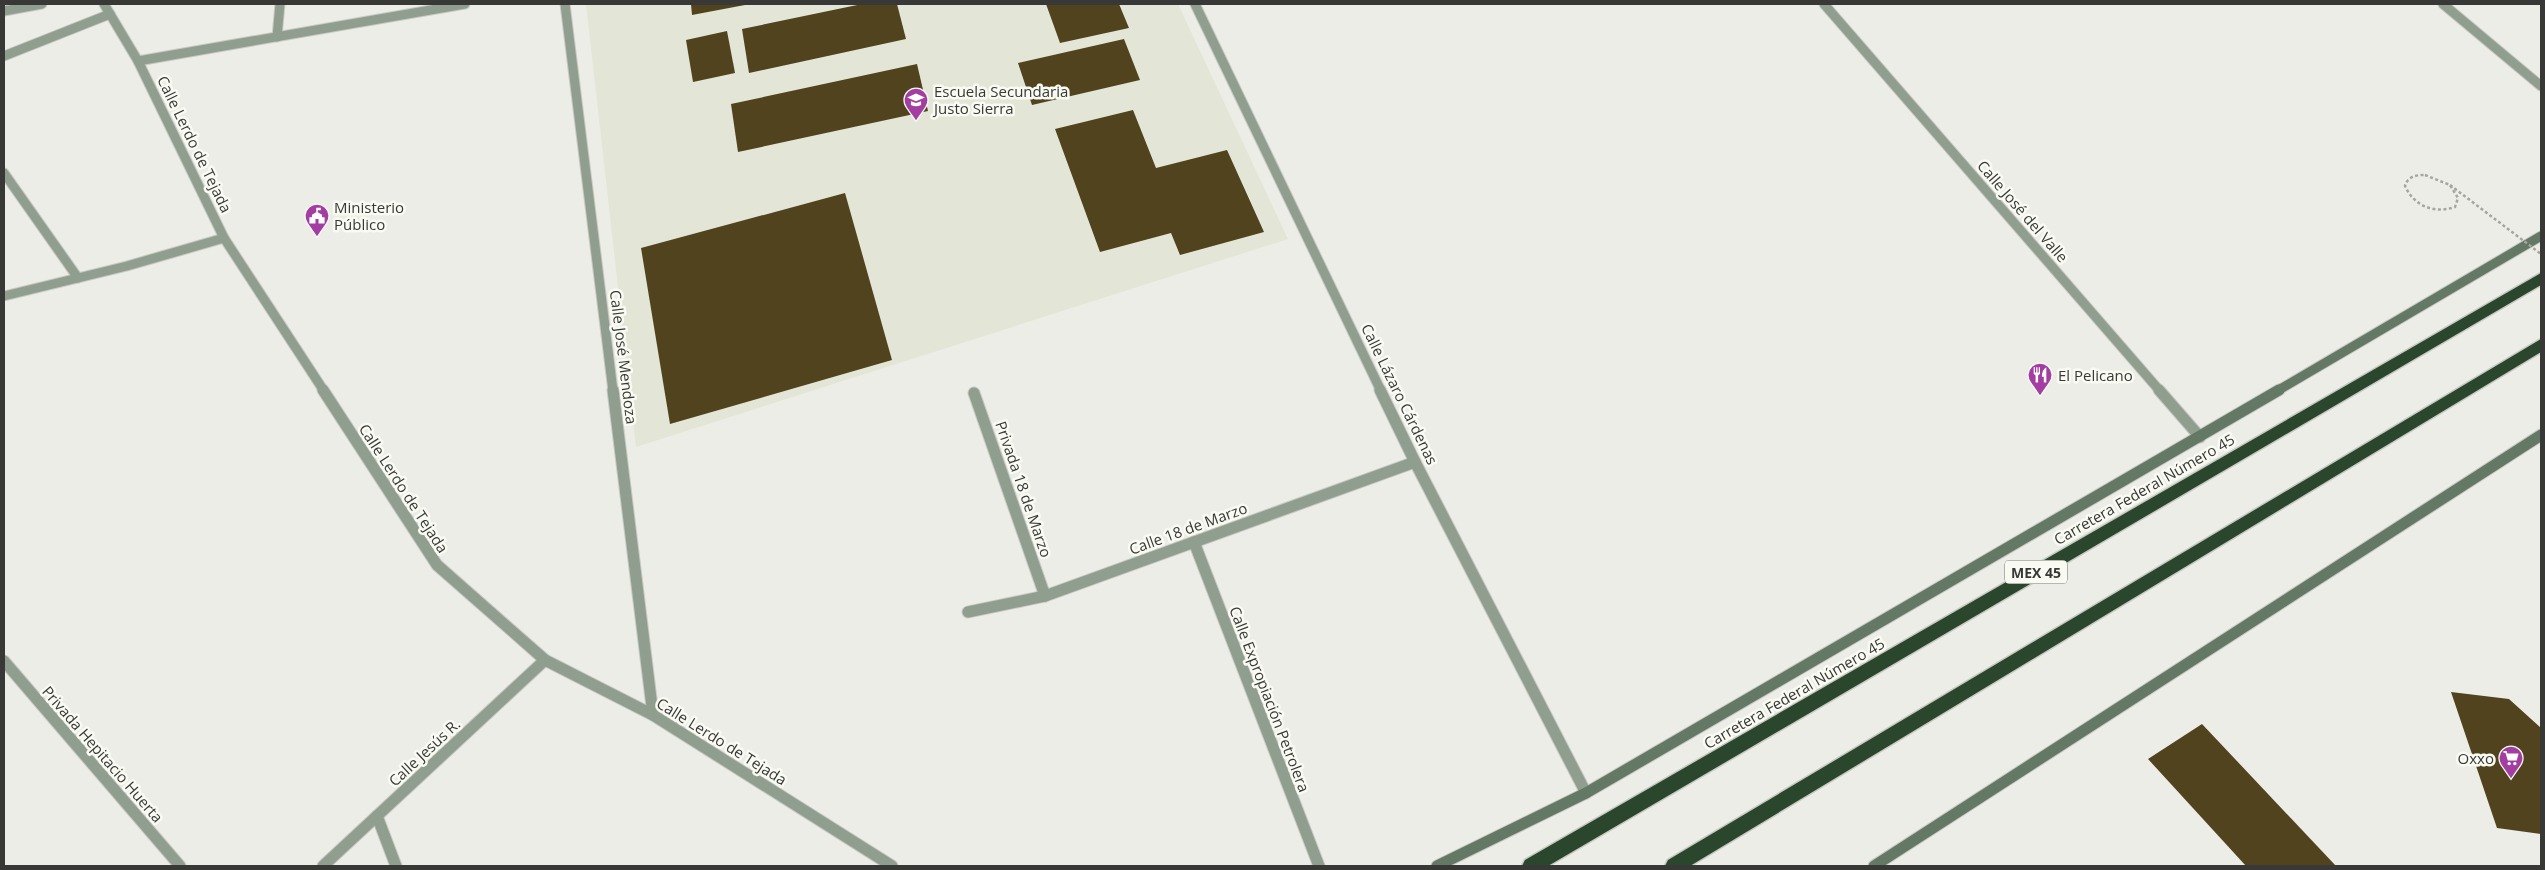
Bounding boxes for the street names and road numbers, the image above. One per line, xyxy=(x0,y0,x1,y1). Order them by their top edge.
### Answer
street label: Calle Lerdo de Tejada xyxy=(153,72,237,216)
street label: Calle José del Valle xyxy=(1973,156,2073,266)
street label: Calle José Mendoza xyxy=(606,289,642,425)
street label: Calle Lázaro Cárdenas xyxy=(1357,320,1443,468)
street label: Privada 18 de Marzo xyxy=(991,418,1057,560)
street label: Calle Lerdo de Tejada xyxy=(355,420,453,556)
street label: Carretera Federal Número 45 xyxy=(2050,429,2238,549)
street label: Calle 18 de Marzo xyxy=(1126,497,1250,559)
road number: MEX 45 xyxy=(2005,560,2067,584)
street label: Calle Expropiación Petrolera xyxy=(1225,603,1315,795)
street label: Carretera Federal Número 45 xyxy=(1700,633,1888,753)
street label: Privada Hepitacio Huerta xyxy=(38,682,168,826)
street label: Calle Lerdo de Tejada xyxy=(653,693,791,789)
street label: Calle Jesús R. xyxy=(384,714,464,790)

